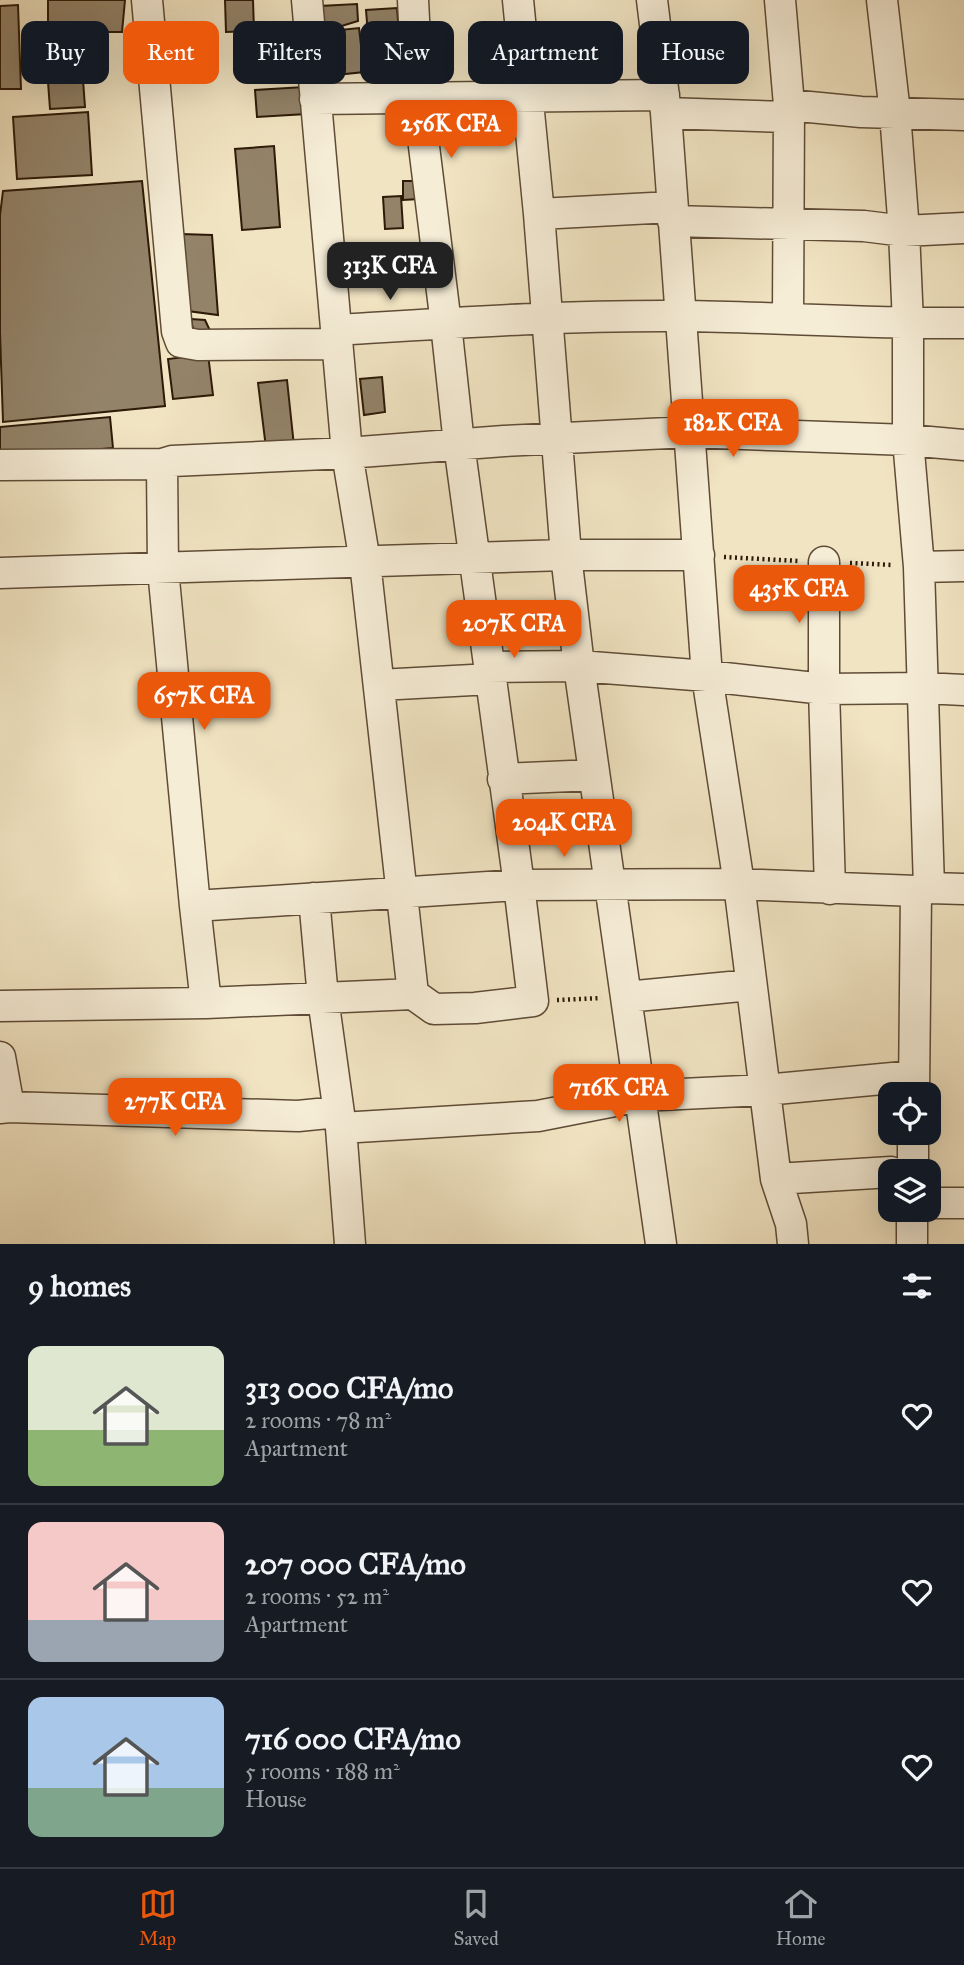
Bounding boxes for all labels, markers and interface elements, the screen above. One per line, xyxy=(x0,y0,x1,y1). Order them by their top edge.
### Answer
chip: Buy xyxy=(21,21,109,84)
chip: Rent xyxy=(123,21,219,84)
chip: Filters xyxy=(233,21,346,84)
chip: New xyxy=(360,21,454,84)
chip: Apartment xyxy=(468,21,623,84)
chip: House xyxy=(637,21,749,84)
pin: 256K CFA xyxy=(379,100,523,160)
text: 256K CFA xyxy=(401,109,501,137)
pin: 313K CFA xyxy=(318,243,462,302)
text: 313K CFA xyxy=(343,251,437,279)
pin: 182K CFA xyxy=(661,400,805,459)
text: 182K CFA xyxy=(684,408,783,436)
pin: 435K CFA xyxy=(727,566,871,625)
text: 435K CFA xyxy=(749,574,849,602)
pin: 207K CFA xyxy=(442,600,586,660)
text: 207K CFA xyxy=(462,609,566,637)
pin: 657K CFA xyxy=(132,672,276,732)
text: 657K CFA xyxy=(153,681,255,709)
pin: 204K CFA xyxy=(492,800,636,859)
text: 204K CFA xyxy=(512,808,616,836)
pin: 716K CFA xyxy=(547,1064,691,1124)
text: 716K CFA xyxy=(569,1073,669,1101)
pin: 277K CFA xyxy=(103,1078,247,1138)
map controls xyxy=(878,1082,941,1222)
button: locate xyxy=(878,1082,941,1145)
text: 277K CFA xyxy=(124,1087,226,1115)
button: layers xyxy=(878,1159,941,1222)
icon: filters xyxy=(898,1267,936,1305)
text: 9 homes xyxy=(28,1268,131,1304)
text: 313 000 CFA/mo xyxy=(245,1370,453,1406)
icon: home xyxy=(84,1374,168,1458)
icon: heart xyxy=(898,1397,936,1435)
text: 2 rooms · 78 m² xyxy=(245,1406,391,1434)
text: Apartment xyxy=(245,1434,348,1462)
text: 207 000 CFA/mo xyxy=(245,1546,466,1582)
icon: home xyxy=(84,1550,168,1634)
icon: heart xyxy=(898,1573,936,1611)
text: 2 rooms · 52 m² xyxy=(245,1582,389,1610)
text: Apartment xyxy=(245,1610,348,1638)
text: 716 000 CFA/mo xyxy=(245,1721,461,1757)
icon: home xyxy=(84,1725,168,1809)
icon: heart xyxy=(898,1748,936,1786)
text: 5 rooms · 188 m² xyxy=(245,1757,400,1785)
text: House xyxy=(245,1785,307,1813)
tab: Map xyxy=(139,1885,177,1950)
tab: Saved xyxy=(454,1885,499,1950)
tab: Home xyxy=(776,1885,825,1950)

